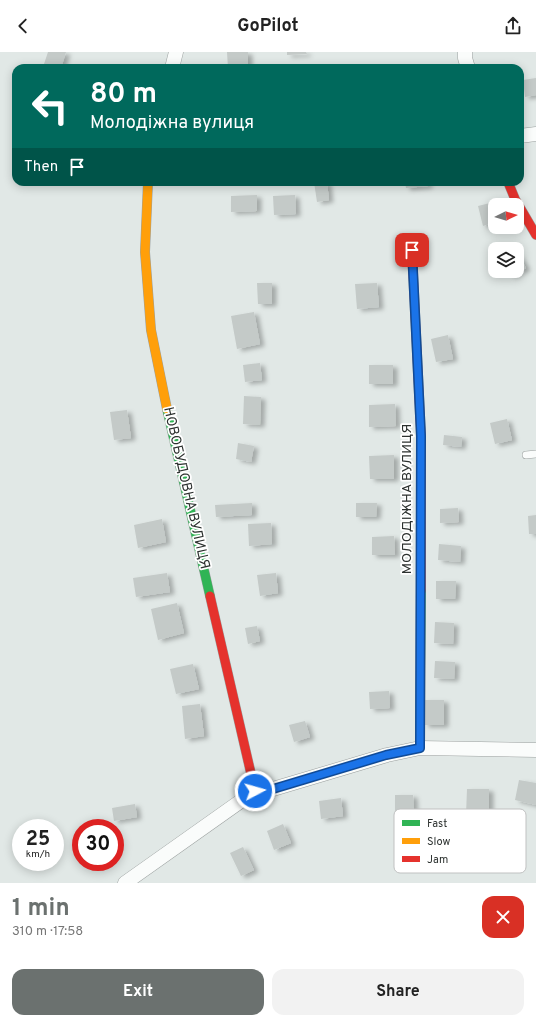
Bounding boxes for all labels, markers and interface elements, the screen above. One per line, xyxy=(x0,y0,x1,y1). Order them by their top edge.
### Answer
icon: back xyxy=(12,15,34,37)
text: GoPilot xyxy=(237,15,299,38)
icon: share xyxy=(502,15,524,37)
text: 80 m xyxy=(90,77,157,113)
icon: left xyxy=(24,80,76,132)
text: Молодіжна вулиця xyxy=(90,112,254,135)
icon: arrive xyxy=(66,156,88,178)
text: Then xyxy=(24,158,58,177)
north arrow xyxy=(488,198,524,234)
map controls xyxy=(488,198,524,278)
pin xyxy=(395,233,429,267)
icon: arrive xyxy=(401,239,423,261)
button: layers xyxy=(488,242,524,278)
street label: НОВОБУДОВНА ВУЛИЦЯ xyxy=(159,405,213,571)
street label: МОЛОДІЖНА ВУЛИЦЯ xyxy=(399,424,416,574)
position arrow xyxy=(234,770,276,812)
legend xyxy=(394,809,526,873)
text: Fast xyxy=(427,817,447,831)
speed limit sign: 30 xyxy=(72,819,124,871)
text: 25 xyxy=(26,827,50,853)
text: Slow xyxy=(427,835,450,849)
text: km/h xyxy=(26,848,50,861)
text: Jam xyxy=(427,853,448,867)
text: 1 min xyxy=(12,894,70,924)
button: close xyxy=(482,896,524,938)
text: 310 m · 17:58 xyxy=(12,924,83,940)
button: Exit xyxy=(12,969,264,1015)
button: Share xyxy=(272,969,524,1015)

